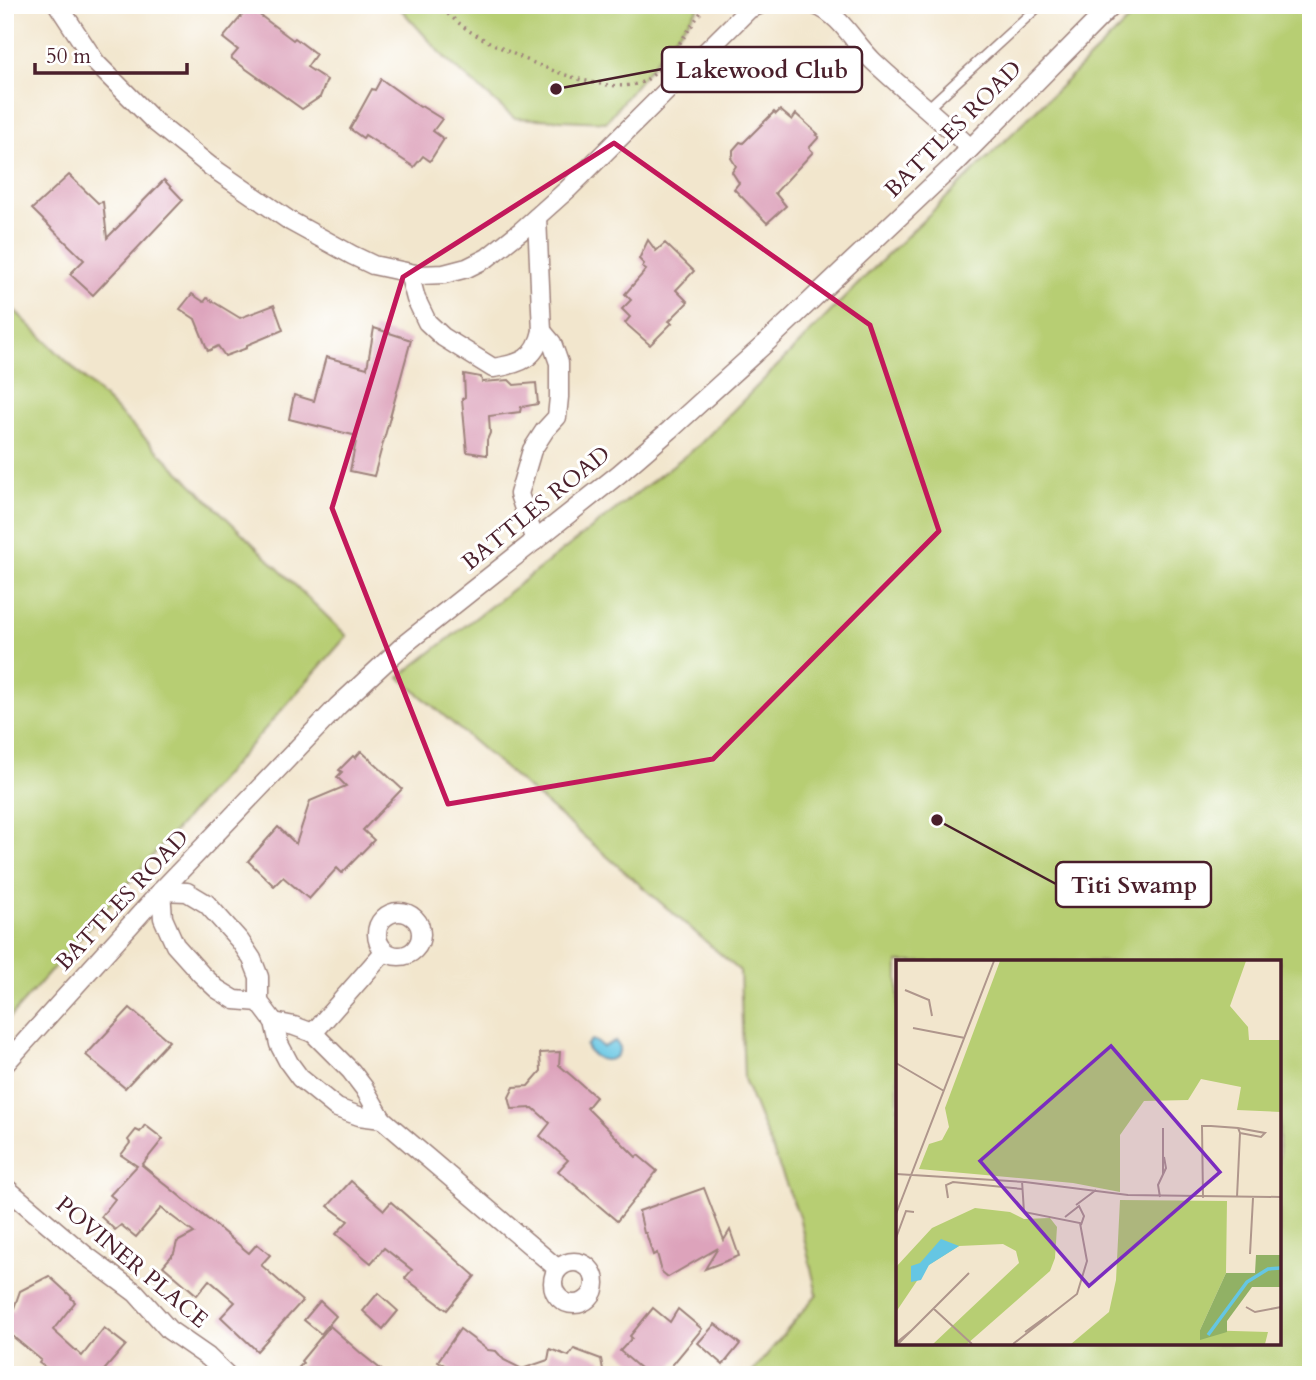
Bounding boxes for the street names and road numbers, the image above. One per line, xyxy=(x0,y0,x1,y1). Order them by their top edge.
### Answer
street label: BATTLES ROAD xyxy=(878,54,1028,204)
street label: BATTLES ROAD xyxy=(455,439,617,577)
street label: BATTLES ROAD xyxy=(48,823,196,977)
street label: POVINER PLACE xyxy=(49,1189,215,1335)

